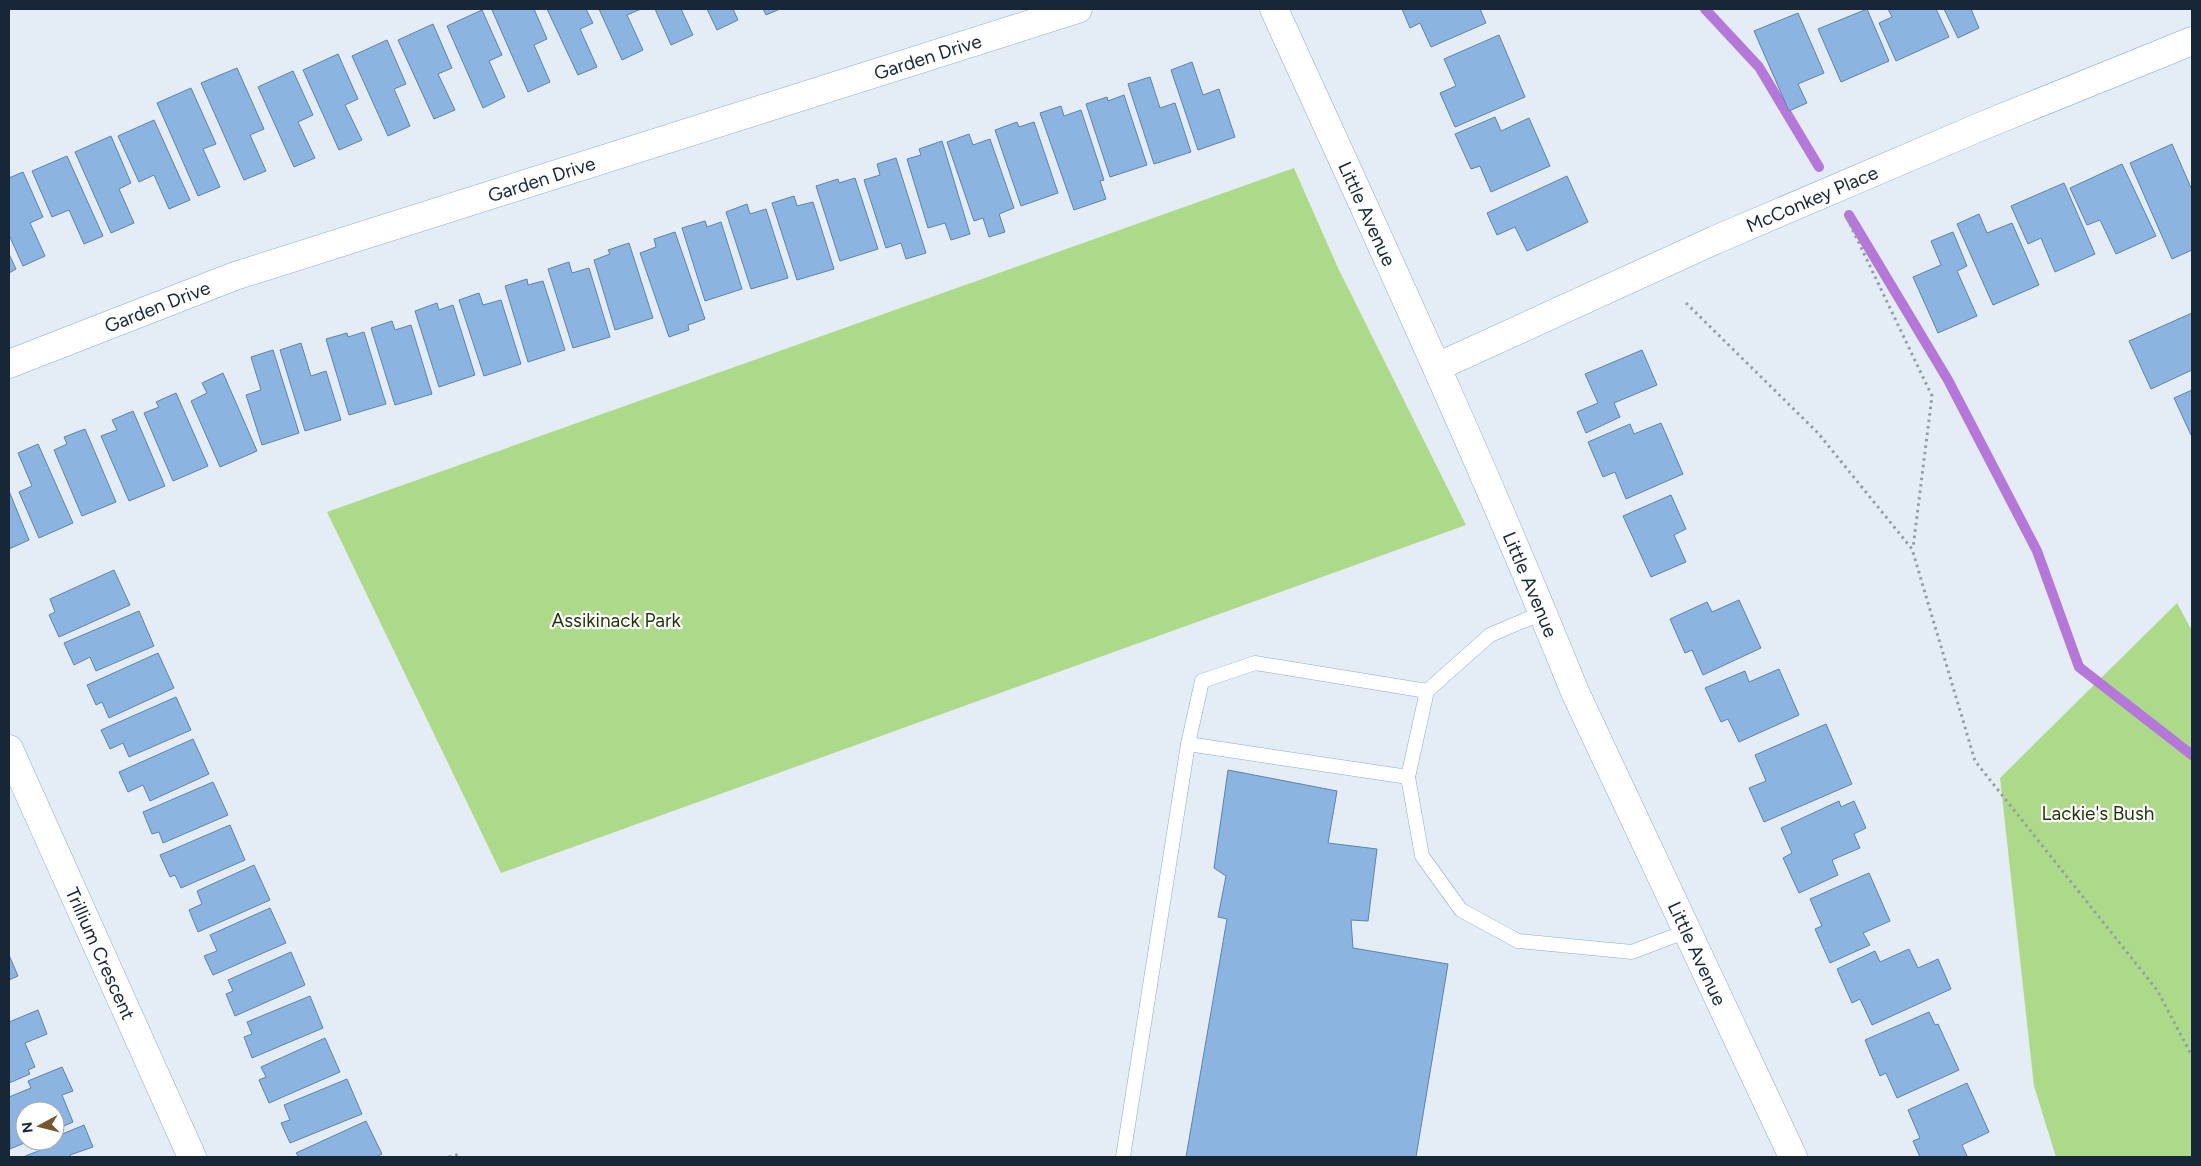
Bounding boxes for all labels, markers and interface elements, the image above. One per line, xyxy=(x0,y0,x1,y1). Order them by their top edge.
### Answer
street label: Garden Drive xyxy=(871,29,984,85)
street label: Garden Drive xyxy=(485,152,598,207)
street label: Little Avenue xyxy=(1333,158,1401,270)
street label: McConkey Place xyxy=(1743,161,1882,237)
street label: Garden Drive xyxy=(101,276,213,338)
street label: Little Avenue xyxy=(1498,528,1562,641)
park label: Assikinack Park xyxy=(551,609,681,632)
park label: Lackie's Bush xyxy=(2042,802,2154,825)
street label: Trillium Crescent xyxy=(61,884,140,1023)
street label: Little Avenue xyxy=(1663,898,1731,1009)
north arrow xyxy=(15,1101,65,1151)
text: N xyxy=(18,1121,37,1134)

